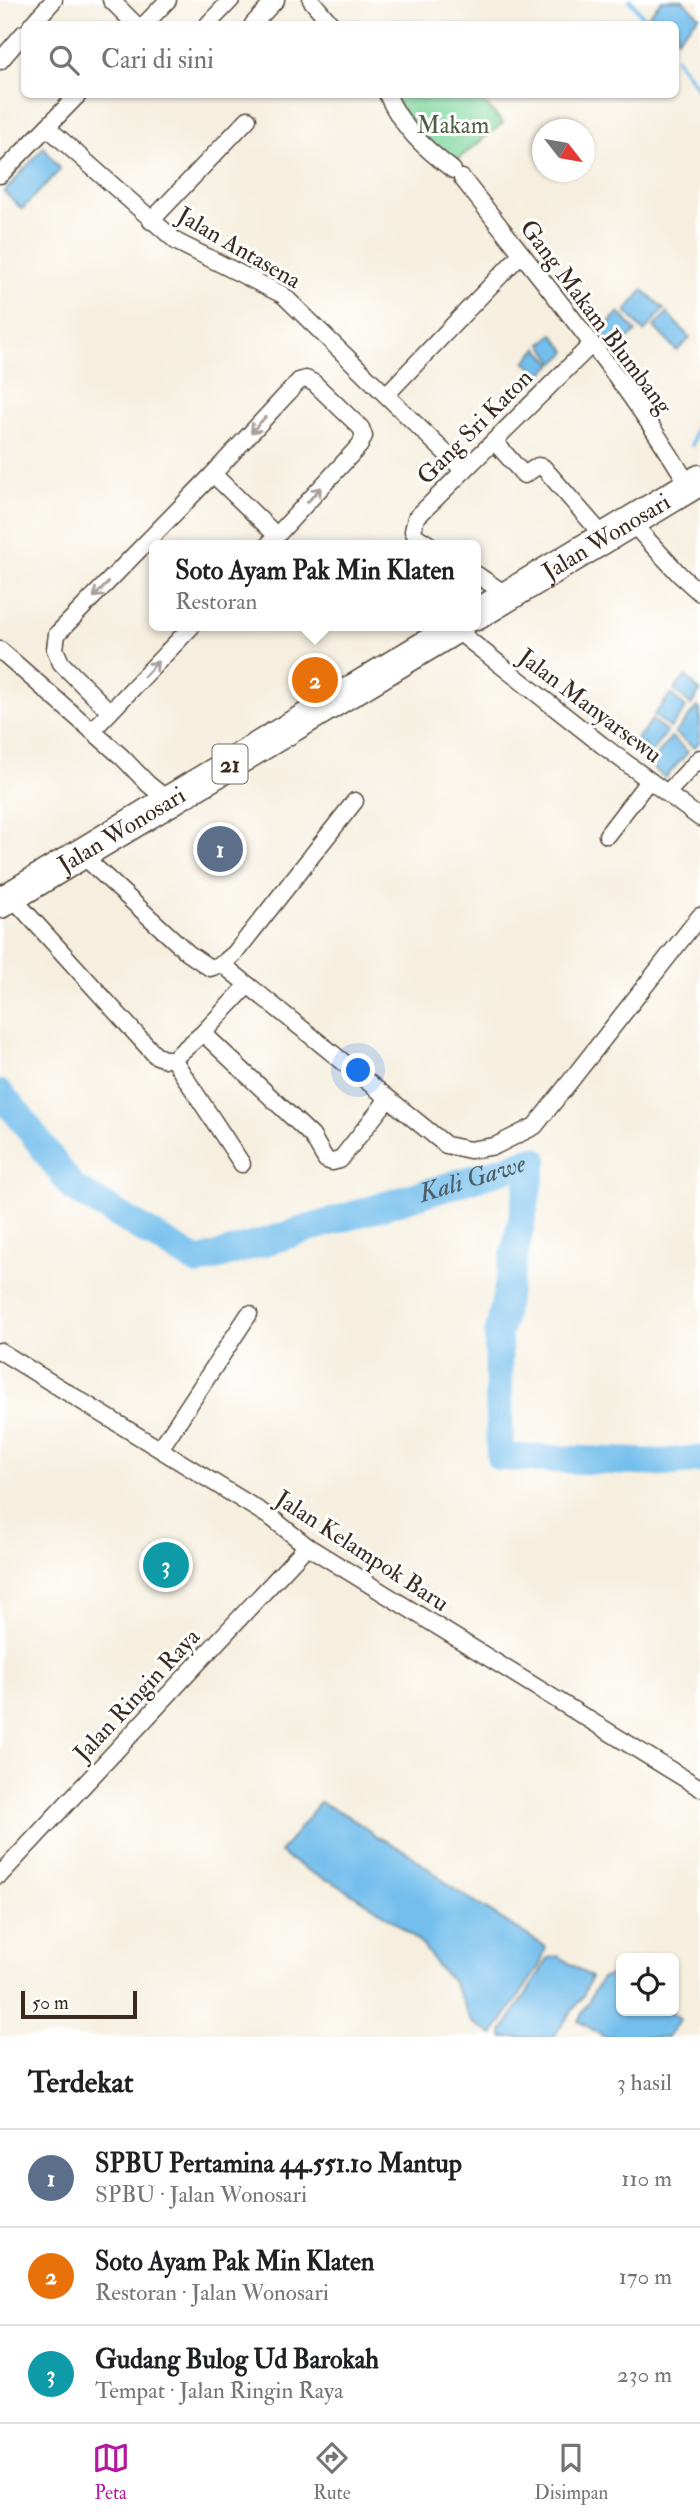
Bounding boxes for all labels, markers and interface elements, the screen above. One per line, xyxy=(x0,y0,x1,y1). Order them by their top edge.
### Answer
search box xyxy=(21,21,679,98)
icon: search xyxy=(45,41,83,79)
text: Cari di sini xyxy=(101,44,214,76)
park label: Makam xyxy=(417,110,490,141)
north arrow xyxy=(532,119,595,182)
street label: Jalan Antasena xyxy=(171,200,308,297)
street label: Gang Makam Blumbang xyxy=(513,214,680,421)
street label: Gang Sri Katon xyxy=(411,363,539,491)
one-way arrow xyxy=(250,416,266,434)
street label: Jalan Wonosari xyxy=(536,486,676,587)
one-way arrow xyxy=(306,487,323,504)
popup xyxy=(149,540,481,631)
text: Soto Ayam Pak Min Klaten xyxy=(175,555,455,587)
one-way arrow xyxy=(92,581,109,598)
text: Restoran xyxy=(175,587,257,616)
street label: Jalan Manyarsewu xyxy=(511,641,668,770)
pin: 2 xyxy=(292,654,338,706)
one-way arrow xyxy=(143,661,160,678)
road number: 21 xyxy=(212,744,247,784)
street label: Jalan Wonosari xyxy=(51,779,191,881)
pin: 1 xyxy=(197,823,243,875)
your location xyxy=(341,1053,375,1087)
water label: Kali Gawe xyxy=(413,1147,530,1211)
street label: Jalan Kelampok Baru xyxy=(269,1483,455,1619)
pin: 3 xyxy=(143,1539,189,1591)
street label: Jalan Ringin Raya xyxy=(67,1621,207,1769)
map controls xyxy=(616,1953,679,2016)
button: locate xyxy=(616,1953,679,2016)
scale bar xyxy=(21,1988,136,2020)
text: 50 m xyxy=(32,1991,69,2015)
text: Terdekat xyxy=(28,2064,133,2101)
text: 3 hasil xyxy=(617,2068,672,2097)
text: SPBU Pertamina 44.551.10 Mantup xyxy=(95,2148,462,2180)
text: 1 xyxy=(47,2164,55,2193)
text: 110 m xyxy=(621,2164,672,2193)
text: SPBU · Jalan Wonosari xyxy=(95,2180,307,2209)
text: Soto Ayam Pak Min Klaten xyxy=(95,2246,374,2278)
text: 2 xyxy=(45,2262,57,2291)
text: 170 m xyxy=(619,2262,672,2291)
text: Restoran · Jalan Wonosari xyxy=(95,2278,329,2307)
text: Gudang Bulog Ud Barokah xyxy=(95,2344,379,2376)
text: 3 xyxy=(47,2360,55,2389)
text: 230 m xyxy=(617,2360,672,2389)
text: Tempat · Jalan Ringin Raya xyxy=(95,2376,343,2405)
tab: Peta xyxy=(92,2439,130,2505)
tab: Rute xyxy=(313,2439,351,2505)
tab: Disimpan xyxy=(534,2439,608,2505)

